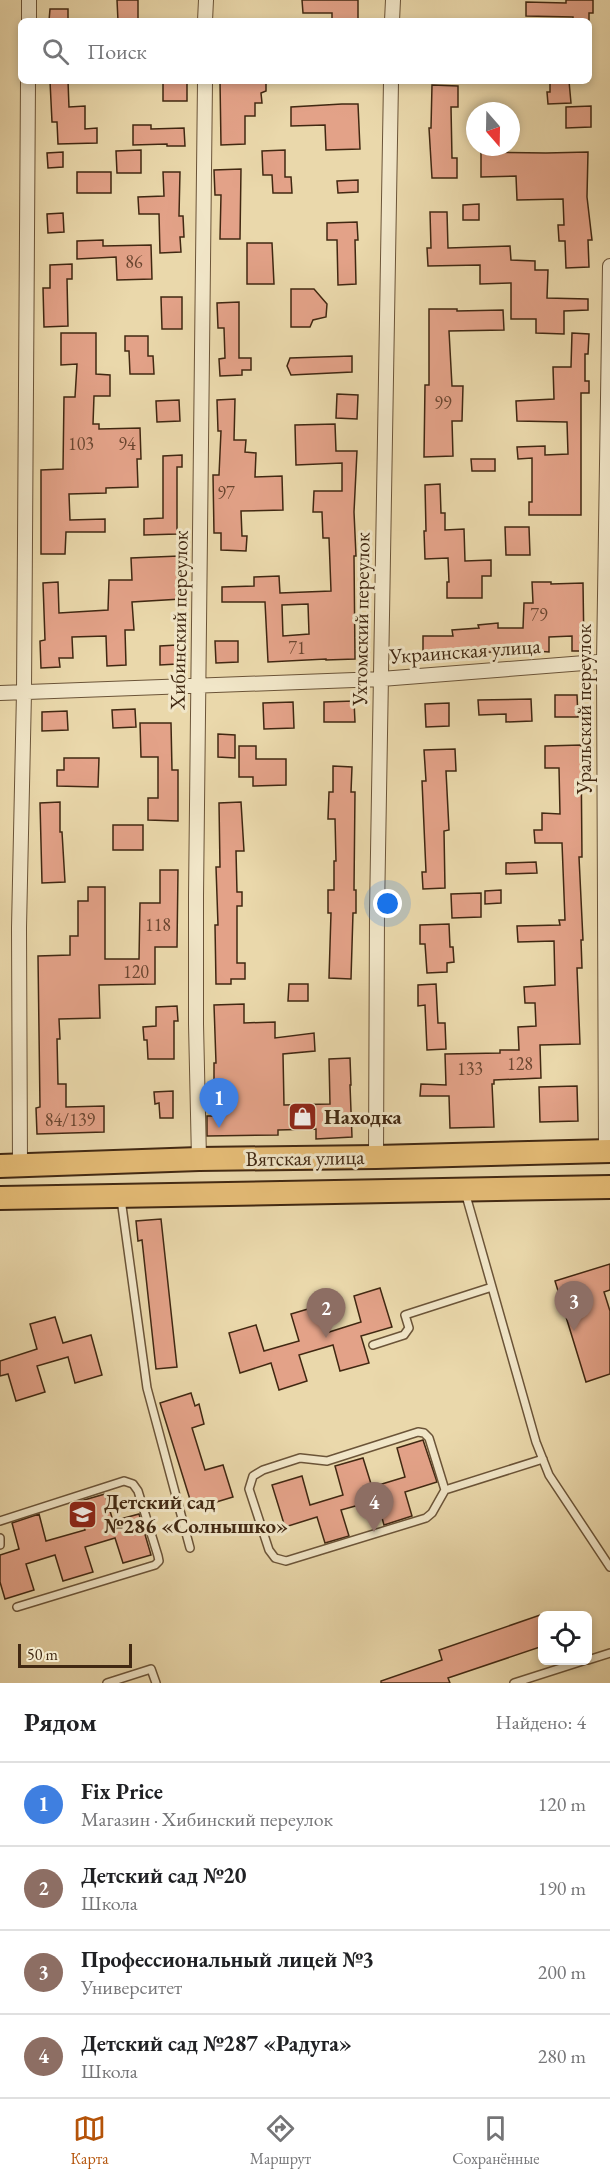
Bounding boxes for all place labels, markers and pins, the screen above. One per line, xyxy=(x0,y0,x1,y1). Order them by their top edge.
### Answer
pin: 1 xyxy=(200,1078,238,1128)
shop icon: Находка xyxy=(287,1101,319,1133)
place label: Находка xyxy=(324,1103,402,1130)
pin: 3 xyxy=(554,1282,594,1331)
pin: 2 xyxy=(306,1288,346,1338)
pin: 4 xyxy=(354,1482,394,1532)
place label: Детский сад №286 «Солнышко» xyxy=(104,1488,288,1539)
school or university icon: Детский сад №286 «Солнышко» xyxy=(67,1498,99,1530)

